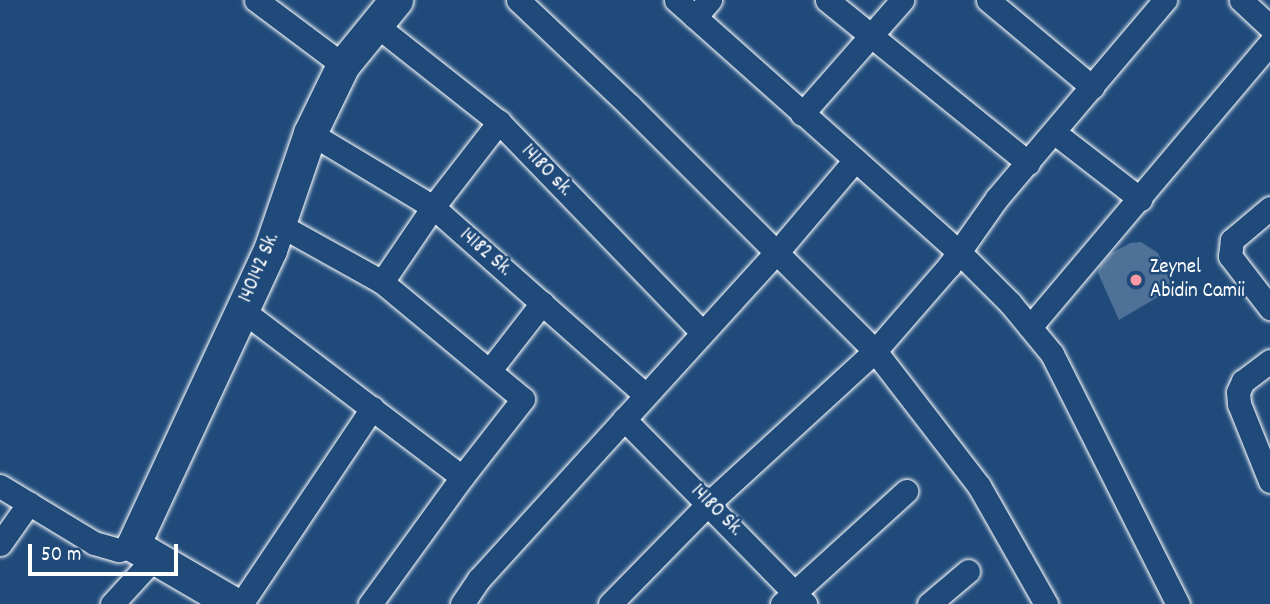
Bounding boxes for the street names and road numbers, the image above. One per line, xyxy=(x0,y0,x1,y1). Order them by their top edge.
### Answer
street label: 14180 sk. xyxy=(515,139,577,203)
street label: 14182 Sk. xyxy=(453,223,517,283)
street label: 140142 Sk. xyxy=(234,229,286,307)
street label: 14180 Sk. xyxy=(684,479,748,543)

